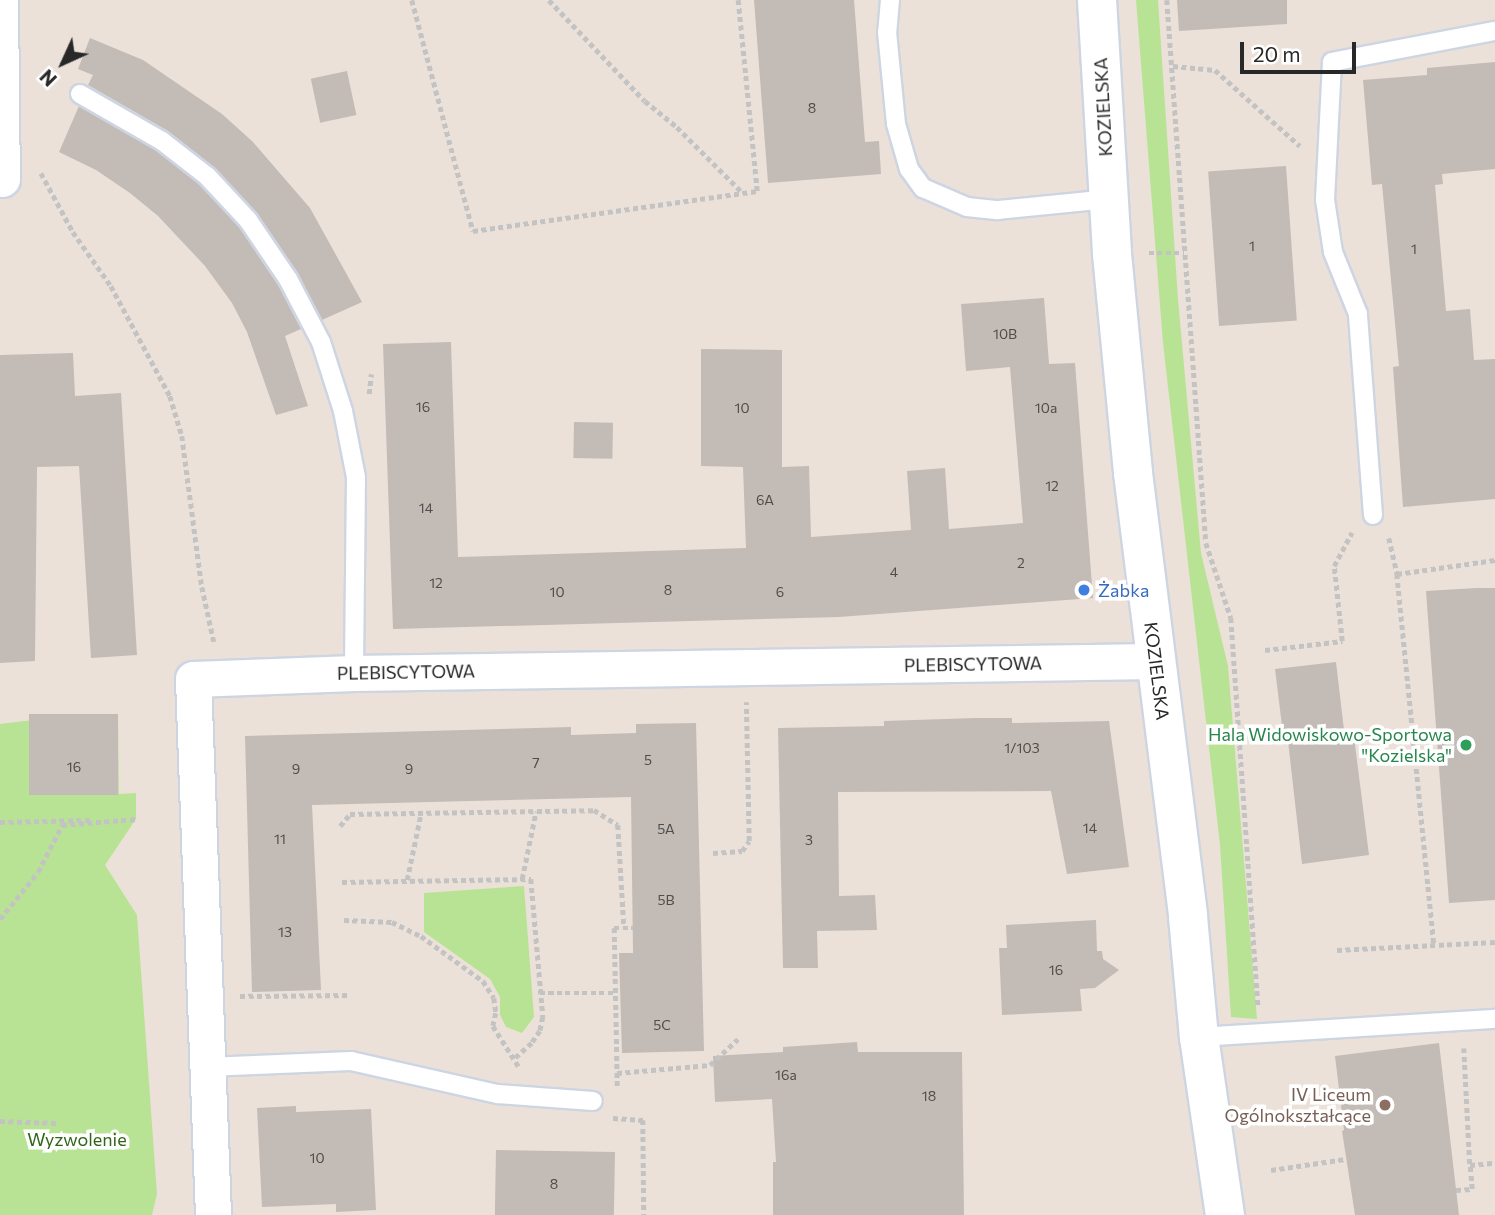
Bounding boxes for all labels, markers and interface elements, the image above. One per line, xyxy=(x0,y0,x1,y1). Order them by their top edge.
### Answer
north arrow xyxy=(28,28,98,98)
scale bar xyxy=(1243,28,1358,72)
text: 20 m xyxy=(1253,41,1301,66)
street label: KOZIELSKA xyxy=(1090,57,1116,157)
text: N xyxy=(35,65,61,91)
house number: 8 xyxy=(808,100,816,116)
house number: 1 xyxy=(1249,238,1255,254)
house number: 1 xyxy=(1411,241,1417,257)
house number: 10B xyxy=(993,326,1017,342)
house number: 16 xyxy=(416,399,430,415)
house number: 10 xyxy=(734,400,750,416)
house number: 10a xyxy=(1035,400,1057,416)
house number: 12 xyxy=(1045,478,1059,494)
house number: 6A xyxy=(756,492,774,508)
house number: 14 xyxy=(419,500,433,516)
house number: 2 xyxy=(1017,555,1025,571)
house number: 4 xyxy=(890,564,898,580)
house number: 12 xyxy=(429,575,443,591)
place label: Żabka xyxy=(1098,579,1149,601)
house number: 8 xyxy=(664,582,672,598)
marker: Żabka xyxy=(1076,582,1092,598)
house number: 10 xyxy=(549,584,565,600)
house number: 6 xyxy=(776,584,784,600)
street label: KOZIELSKA xyxy=(1140,621,1174,721)
street label: PLEBISCYTOWA xyxy=(904,652,1042,676)
street label: PLEBISCYTOWA xyxy=(337,660,475,684)
place label: Hala Widowiskowo-Sportowa "Kozielska" xyxy=(1208,724,1452,766)
marker: Hala Widowiskowo-Sportowa "Kozielska" xyxy=(1458,737,1474,753)
house number: 1/103 xyxy=(1004,740,1040,756)
house number: 5 xyxy=(644,752,652,768)
house number: 7 xyxy=(532,755,540,771)
house number: 16 xyxy=(67,759,81,775)
house number: 9 xyxy=(292,761,300,777)
house number: 9 xyxy=(405,761,413,777)
house number: 14 xyxy=(1083,820,1097,836)
house number: 5A xyxy=(657,821,675,837)
house number: 11 xyxy=(274,831,286,847)
house number: 3 xyxy=(805,832,813,848)
house number: 5B xyxy=(657,892,675,908)
house number: 13 xyxy=(278,924,292,940)
house number: 16 xyxy=(1049,962,1063,978)
house number: 5C xyxy=(653,1017,671,1033)
house number: 16a xyxy=(775,1067,797,1083)
place label: IV Liceum Ogólnokształcące xyxy=(1224,1084,1371,1126)
house number: 18 xyxy=(922,1088,936,1104)
marker: IV Liceum Ogólnokształcące xyxy=(1377,1097,1393,1113)
park label: Wyzwolenie xyxy=(27,1128,127,1150)
house number: 10 xyxy=(309,1150,325,1166)
house number: 8 xyxy=(550,1176,558,1192)

